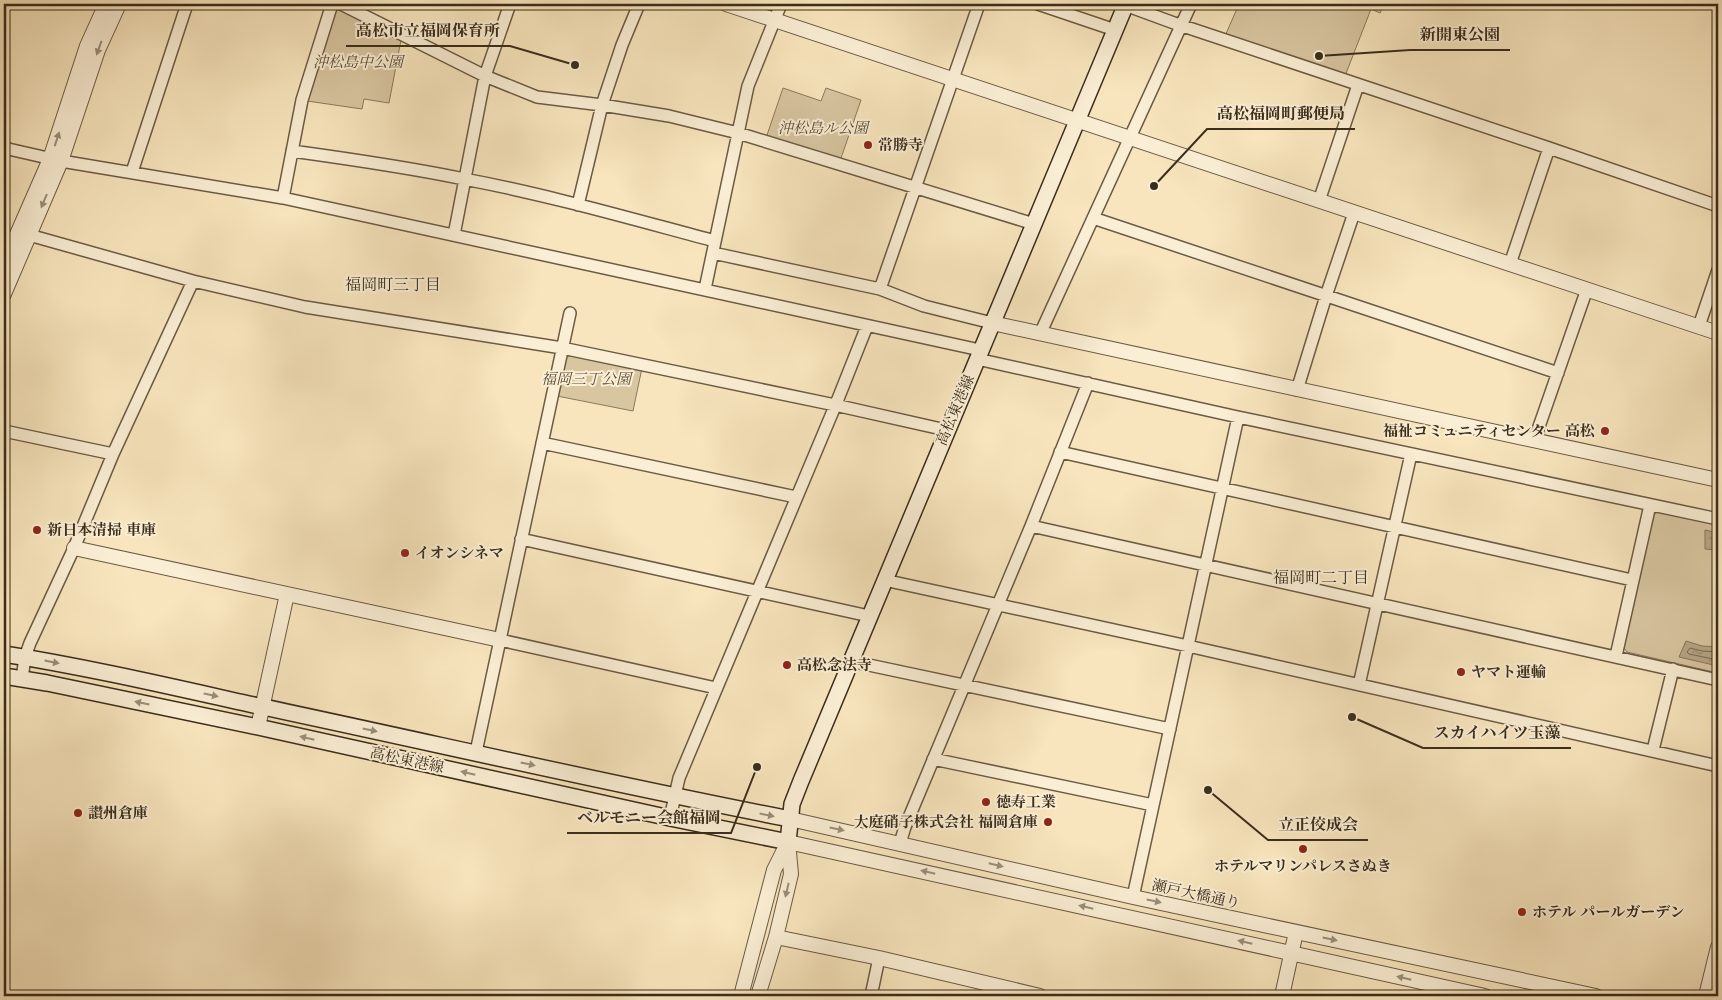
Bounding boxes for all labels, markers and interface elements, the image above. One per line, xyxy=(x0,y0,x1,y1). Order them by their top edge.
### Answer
callout: 高松市立福岡保育所 xyxy=(346,15,510,46)
callout: 新開東公園 xyxy=(1410,19,1510,50)
text: 高松市立福岡保育所 xyxy=(356,22,500,40)
text: 新開東公園 xyxy=(1419,26,1500,44)
one-way arrow xyxy=(95,41,103,56)
park label: 沖松島中公園 xyxy=(313,54,406,71)
callout: 高松福岡町郵便局 xyxy=(1207,98,1355,129)
text: 高松福岡町郵便局 xyxy=(1217,105,1345,123)
park label: 沖松島ル公園 xyxy=(778,120,871,137)
one-way arrow xyxy=(54,131,61,146)
place label: 常勝寺 xyxy=(878,137,923,154)
marker: 常勝寺 xyxy=(862,139,874,151)
one-way arrow xyxy=(39,194,47,208)
district label: 福岡町三丁目 xyxy=(345,276,441,294)
park label: 福岡三丁公園 xyxy=(541,371,634,388)
street label: 高松東港線 xyxy=(933,372,978,448)
place label: 福祉コミュニティセンター 高松 xyxy=(1383,423,1595,440)
marker: 福祉コミュニティセンター 高松 xyxy=(1599,425,1611,437)
place label: 新日本清掃 車庫 xyxy=(47,521,156,539)
marker: 新日本清掃 車庫 xyxy=(31,524,43,536)
place label: イオンシネマ xyxy=(415,544,504,562)
marker: イオンシネマ xyxy=(399,547,411,559)
district label: 福岡町二丁目 xyxy=(1273,569,1369,587)
place label: 高松念法寺 xyxy=(797,656,872,674)
one-way arrow xyxy=(44,658,59,666)
marker: 高松念法寺 xyxy=(781,659,793,671)
place label: ヤマト運輸 xyxy=(1471,664,1546,681)
marker: ヤマト運輸 xyxy=(1455,666,1467,678)
one-way arrow xyxy=(203,691,218,699)
one-way arrow xyxy=(133,698,149,706)
callout: スカイハイツ玉藻 xyxy=(1423,717,1571,748)
text: スカイハイツ玉藻 xyxy=(1433,724,1561,742)
one-way arrow xyxy=(362,726,378,734)
one-way arrow xyxy=(300,734,315,742)
street label: 高松東港線 xyxy=(368,744,445,777)
one-way arrow xyxy=(521,760,536,768)
one-way arrow xyxy=(461,769,476,777)
place label: 徳寿工業 xyxy=(996,794,1056,811)
marker: 徳寿工業 xyxy=(980,796,992,808)
callout: ベルモニー会館福岡 xyxy=(567,802,731,833)
place label: 讃州倉庫 xyxy=(88,805,148,822)
marker: 讃州倉庫 xyxy=(72,807,84,819)
text: ベルモニー会館福岡 xyxy=(577,809,721,827)
callout: 立正佼成会 xyxy=(1268,809,1368,840)
one-way arrow xyxy=(759,811,775,819)
place label: 大庭硝子株式会社 福岡倉庫 xyxy=(854,814,1038,831)
marker: 大庭硝子株式会社 福岡倉庫 xyxy=(1042,816,1054,828)
text: 立正佼成会 xyxy=(1278,816,1358,834)
one-way arrow xyxy=(830,825,845,833)
marker: ホテルマリンパレスさぬき xyxy=(1297,843,1309,855)
place label: ホテルマリンパレスさぬき xyxy=(1214,858,1392,875)
one-way arrow xyxy=(988,861,1003,869)
one-way arrow xyxy=(920,868,935,876)
street label: 瀬戸大橋通り xyxy=(1150,877,1242,912)
one-way arrow xyxy=(783,882,791,897)
one-way arrow xyxy=(1147,898,1163,906)
one-way arrow xyxy=(1079,903,1094,911)
place label: ホテル パールガーデン xyxy=(1532,904,1685,921)
marker: ホテル パールガーデン xyxy=(1516,906,1528,918)
one-way arrow xyxy=(1323,935,1338,943)
one-way arrow xyxy=(1237,938,1253,946)
one-way arrow xyxy=(1396,974,1411,982)

